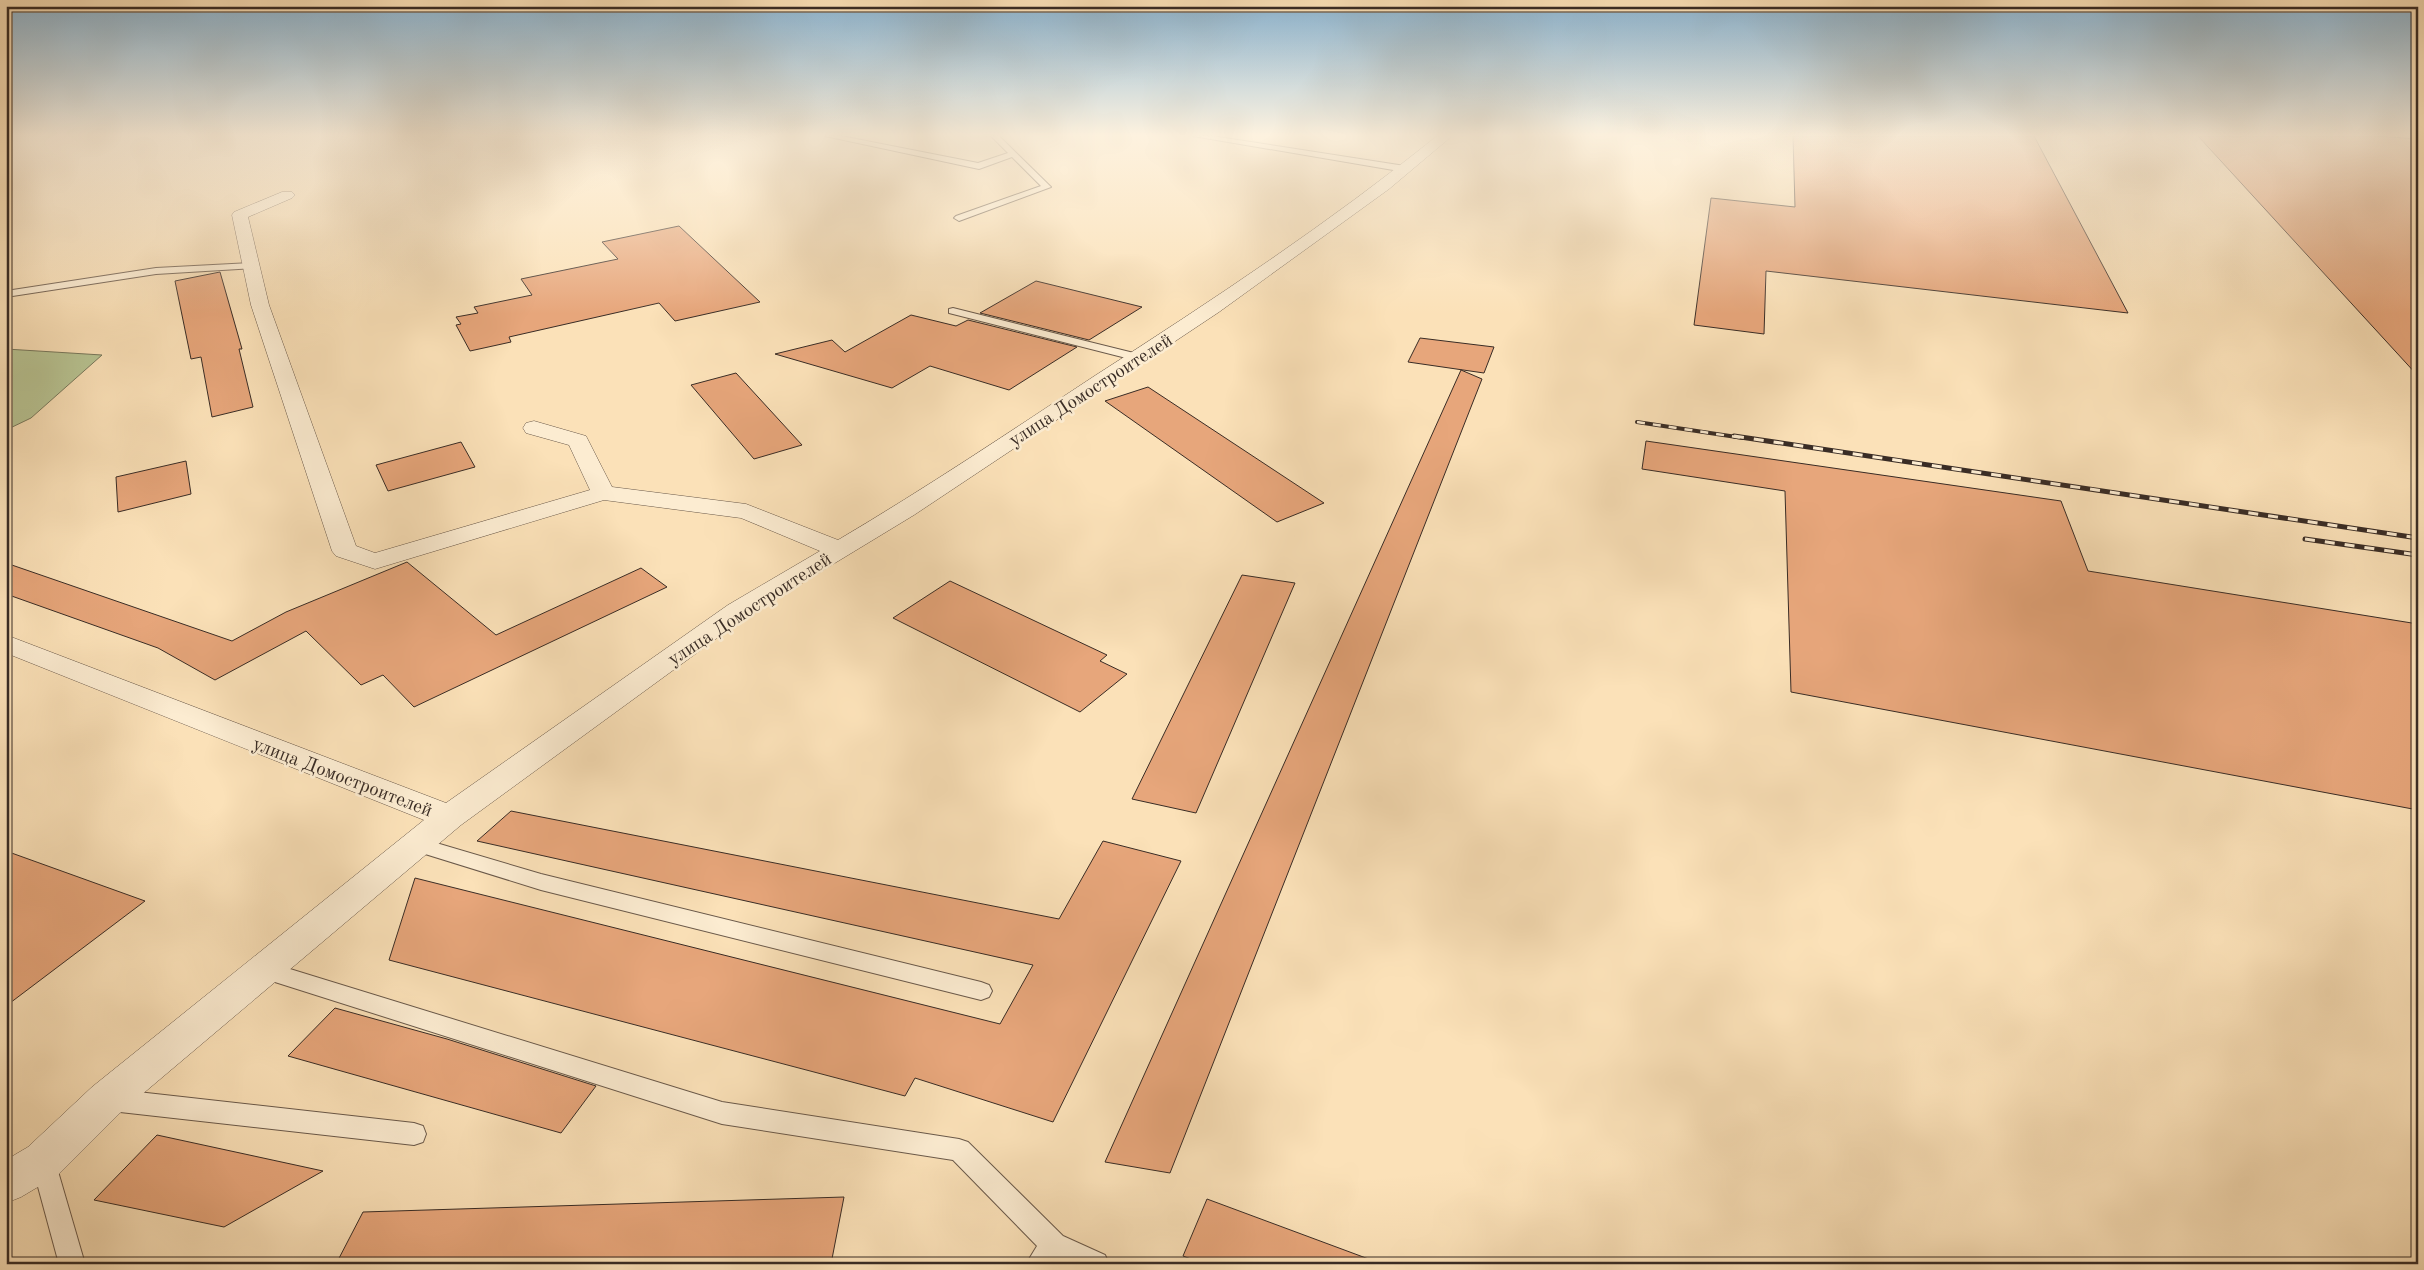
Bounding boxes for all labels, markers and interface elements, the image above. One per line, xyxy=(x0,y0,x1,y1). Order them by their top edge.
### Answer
street label: улица Домостроителей xyxy=(1006,331,1177,451)
street label: улица Домостроителей xyxy=(665,550,836,670)
street label: улица Домостроителей xyxy=(250,735,435,821)

